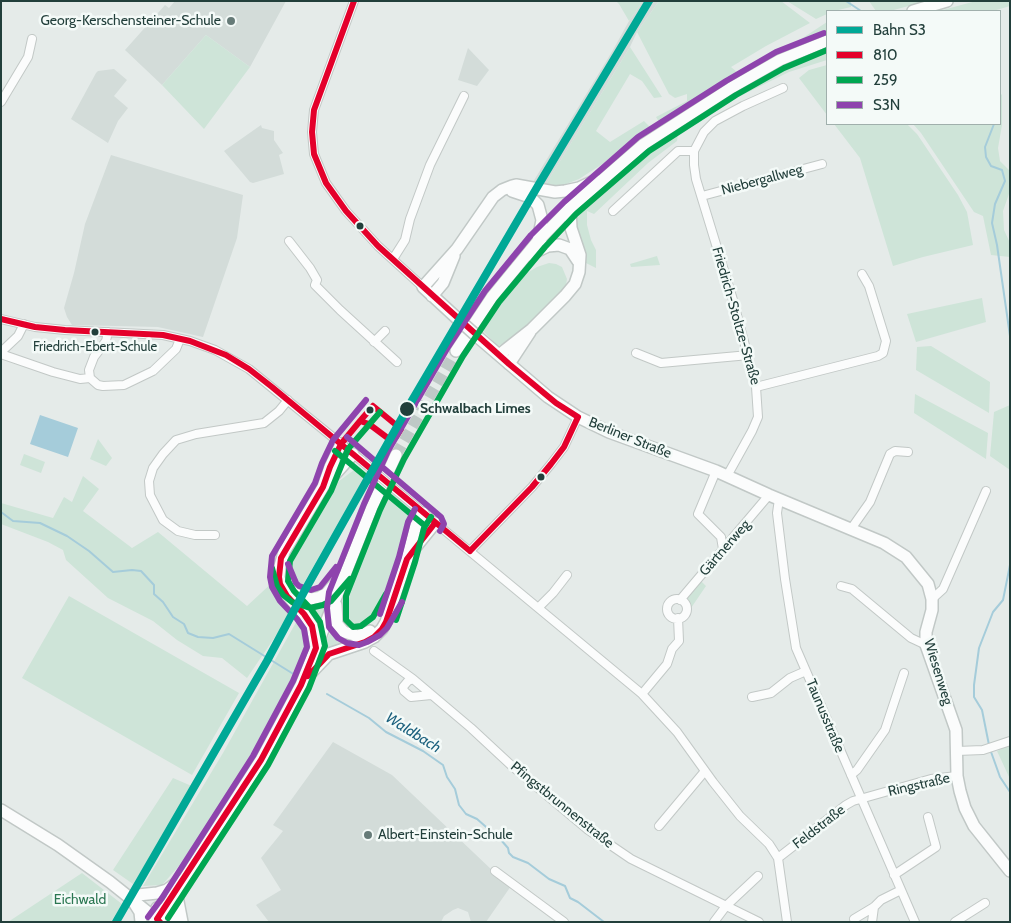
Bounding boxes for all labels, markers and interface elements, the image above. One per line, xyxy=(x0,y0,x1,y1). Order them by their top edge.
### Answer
legend xyxy=(826,10,1001,125)
place label: Georg-Kerschensteiner-Schule xyxy=(40,13,221,29)
marker: Georg-Kerschensteiner-Schule xyxy=(225,15,237,27)
text: Bahn S3 xyxy=(873,21,926,39)
text: 810 xyxy=(873,46,897,64)
text: 259 xyxy=(873,71,898,89)
text: S3N xyxy=(873,96,900,114)
street label: Niebergallweg xyxy=(719,161,805,199)
unlabelled marker xyxy=(355,221,365,231)
street label: Friedrich-Stoltze-Straße xyxy=(708,245,764,387)
marker: Friedrich-Ebert-Schule xyxy=(90,327,100,337)
place label: Friedrich-Ebert-Schule xyxy=(33,339,157,355)
marker: Schwalbach Limes xyxy=(398,400,416,418)
place label: Schwalbach Limes xyxy=(420,401,531,417)
unlabelled marker xyxy=(365,405,375,415)
street label: Berliner Straße xyxy=(586,414,674,462)
unlabelled marker xyxy=(536,472,546,482)
street label: Gärtnerweg xyxy=(696,516,754,580)
street label: Wiesenweg xyxy=(920,637,956,707)
street label: Taunusstraße xyxy=(802,677,848,755)
water label: Waldbach xyxy=(382,709,444,757)
street label: Pfingstbrunnenstraße xyxy=(507,758,617,852)
street label: Ringstraße xyxy=(886,770,952,800)
street label: Feldstraße xyxy=(790,801,848,853)
place label: Albert-Einstein-Schule xyxy=(378,827,513,843)
marker: Albert-Einstein-Schule xyxy=(362,829,374,841)
park label: Eichwald xyxy=(54,892,106,908)

